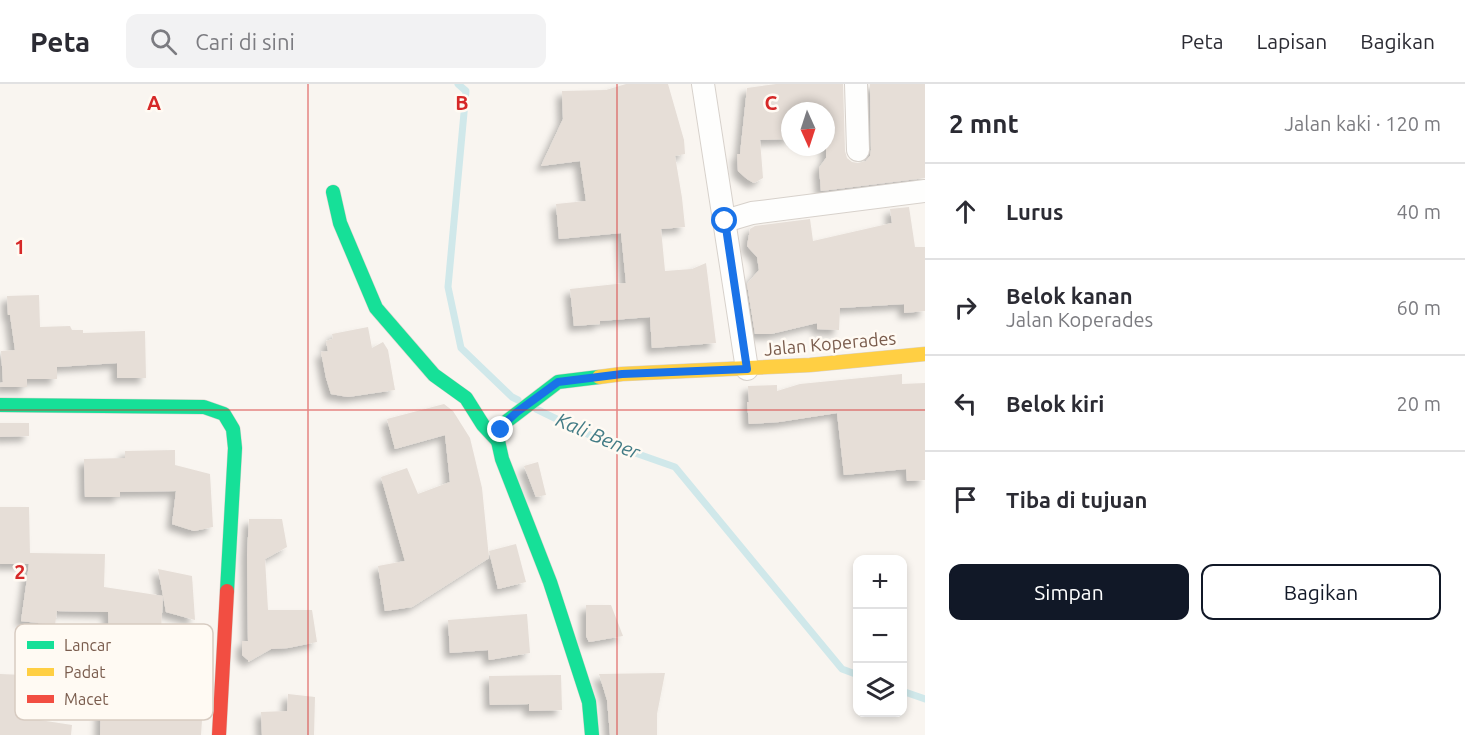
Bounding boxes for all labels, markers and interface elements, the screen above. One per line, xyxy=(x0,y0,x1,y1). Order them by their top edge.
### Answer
search box xyxy=(126,14,546,68)
icon: search xyxy=(147,25,180,58)
text: Peta xyxy=(30,26,90,57)
text: Cari di sini xyxy=(195,29,295,54)
text: Peta xyxy=(1181,29,1224,53)
text: Lapisan xyxy=(1257,29,1327,53)
text: Bagikan xyxy=(1360,29,1435,53)
text: A xyxy=(147,91,161,114)
text: B xyxy=(455,91,469,114)
text: C xyxy=(765,91,778,114)
north arrow xyxy=(781,102,835,156)
text: 2 mnt xyxy=(949,109,1019,138)
text: Jalan kaki · 120 m xyxy=(1284,112,1441,135)
icon: ahead xyxy=(949,195,982,228)
text: Lurus xyxy=(1006,199,1063,224)
text: 40 m xyxy=(1397,200,1441,223)
route start xyxy=(711,207,737,233)
text: 1 xyxy=(14,235,26,258)
text: Belok kanan xyxy=(1006,283,1133,308)
icon: right xyxy=(949,291,982,324)
text: 60 m xyxy=(1397,296,1441,319)
text: Jalan Koperades xyxy=(1006,308,1153,331)
street label: Jalan Koperades xyxy=(763,327,897,359)
icon: left xyxy=(949,387,982,420)
text: Belok kiri xyxy=(1006,391,1104,416)
text: 20 m xyxy=(1397,392,1441,415)
water label: Kali Bener xyxy=(553,408,645,464)
route end xyxy=(487,416,513,442)
icon: arrive xyxy=(949,483,982,516)
text: Tiba di tujuan xyxy=(1006,487,1147,512)
map controls xyxy=(853,555,907,717)
button: + xyxy=(853,555,907,609)
text: 2 xyxy=(14,560,26,583)
button: Simpan xyxy=(949,564,1189,620)
button: Bagikan xyxy=(1201,564,1441,620)
button: − xyxy=(853,609,907,663)
legend xyxy=(15,624,213,720)
text: Lancar xyxy=(64,636,111,654)
text: Padat xyxy=(64,663,106,681)
button: layers xyxy=(853,663,907,717)
text: Macet xyxy=(64,690,109,708)

